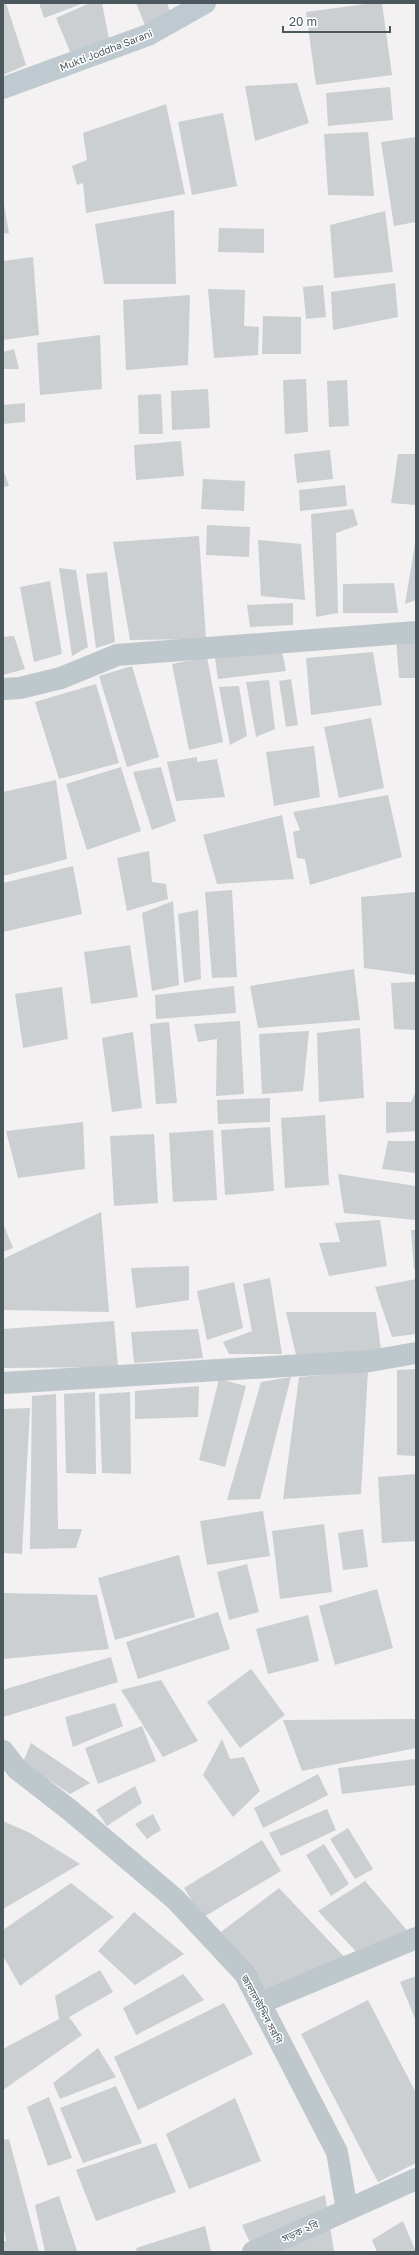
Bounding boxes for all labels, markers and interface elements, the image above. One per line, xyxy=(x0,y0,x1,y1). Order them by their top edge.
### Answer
scale bar xyxy=(283,8,390,34)
text: 20 m xyxy=(289,14,317,29)
street label: Mukti Joddha Sarani xyxy=(58,27,154,73)
street label: জালালউদ্দিন সরণি xyxy=(238,1972,286,2046)
street label: সড়ক ২বি xyxy=(279,2217,321,2245)

